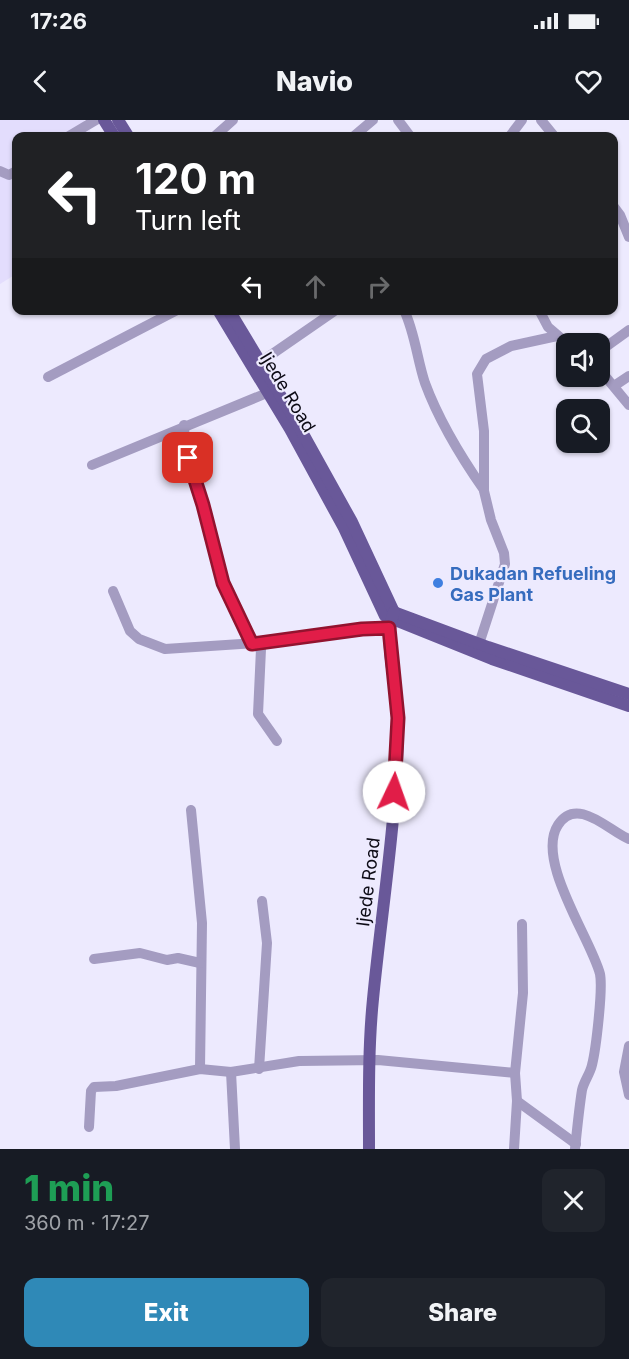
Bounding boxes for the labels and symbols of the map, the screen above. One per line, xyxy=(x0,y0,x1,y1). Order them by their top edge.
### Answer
street label: Ijede Road xyxy=(256,348,320,436)
pin xyxy=(162,432,213,483)
place label: Dukadan Refueling Gas Plant xyxy=(450,563,616,605)
marker: Dukadan Refueling Gas Plant xyxy=(431,576,445,590)
position arrow xyxy=(362,760,426,824)
street label: Ijede Road xyxy=(352,836,384,928)

